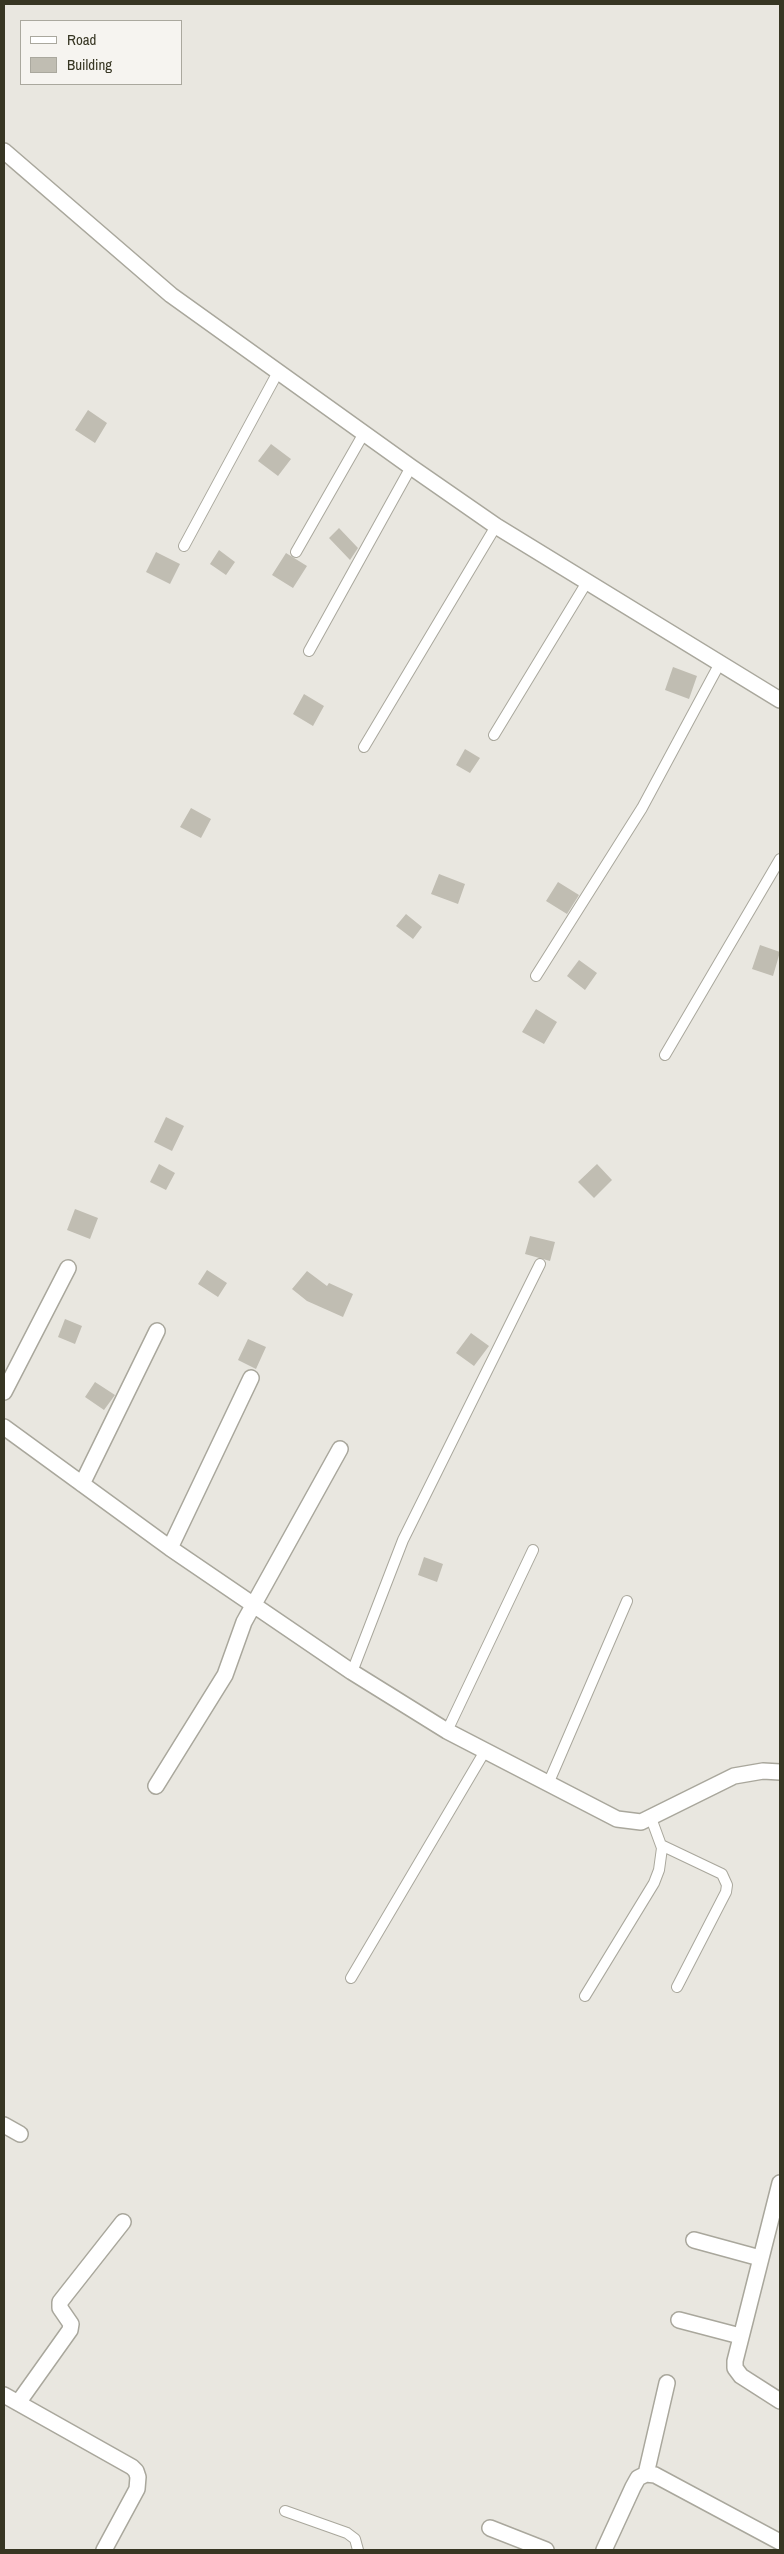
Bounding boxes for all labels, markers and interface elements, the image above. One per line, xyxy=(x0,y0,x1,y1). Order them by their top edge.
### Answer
legend xyxy=(20,20,182,85)
text: Road xyxy=(67,29,96,50)
text: Building xyxy=(67,54,112,75)

